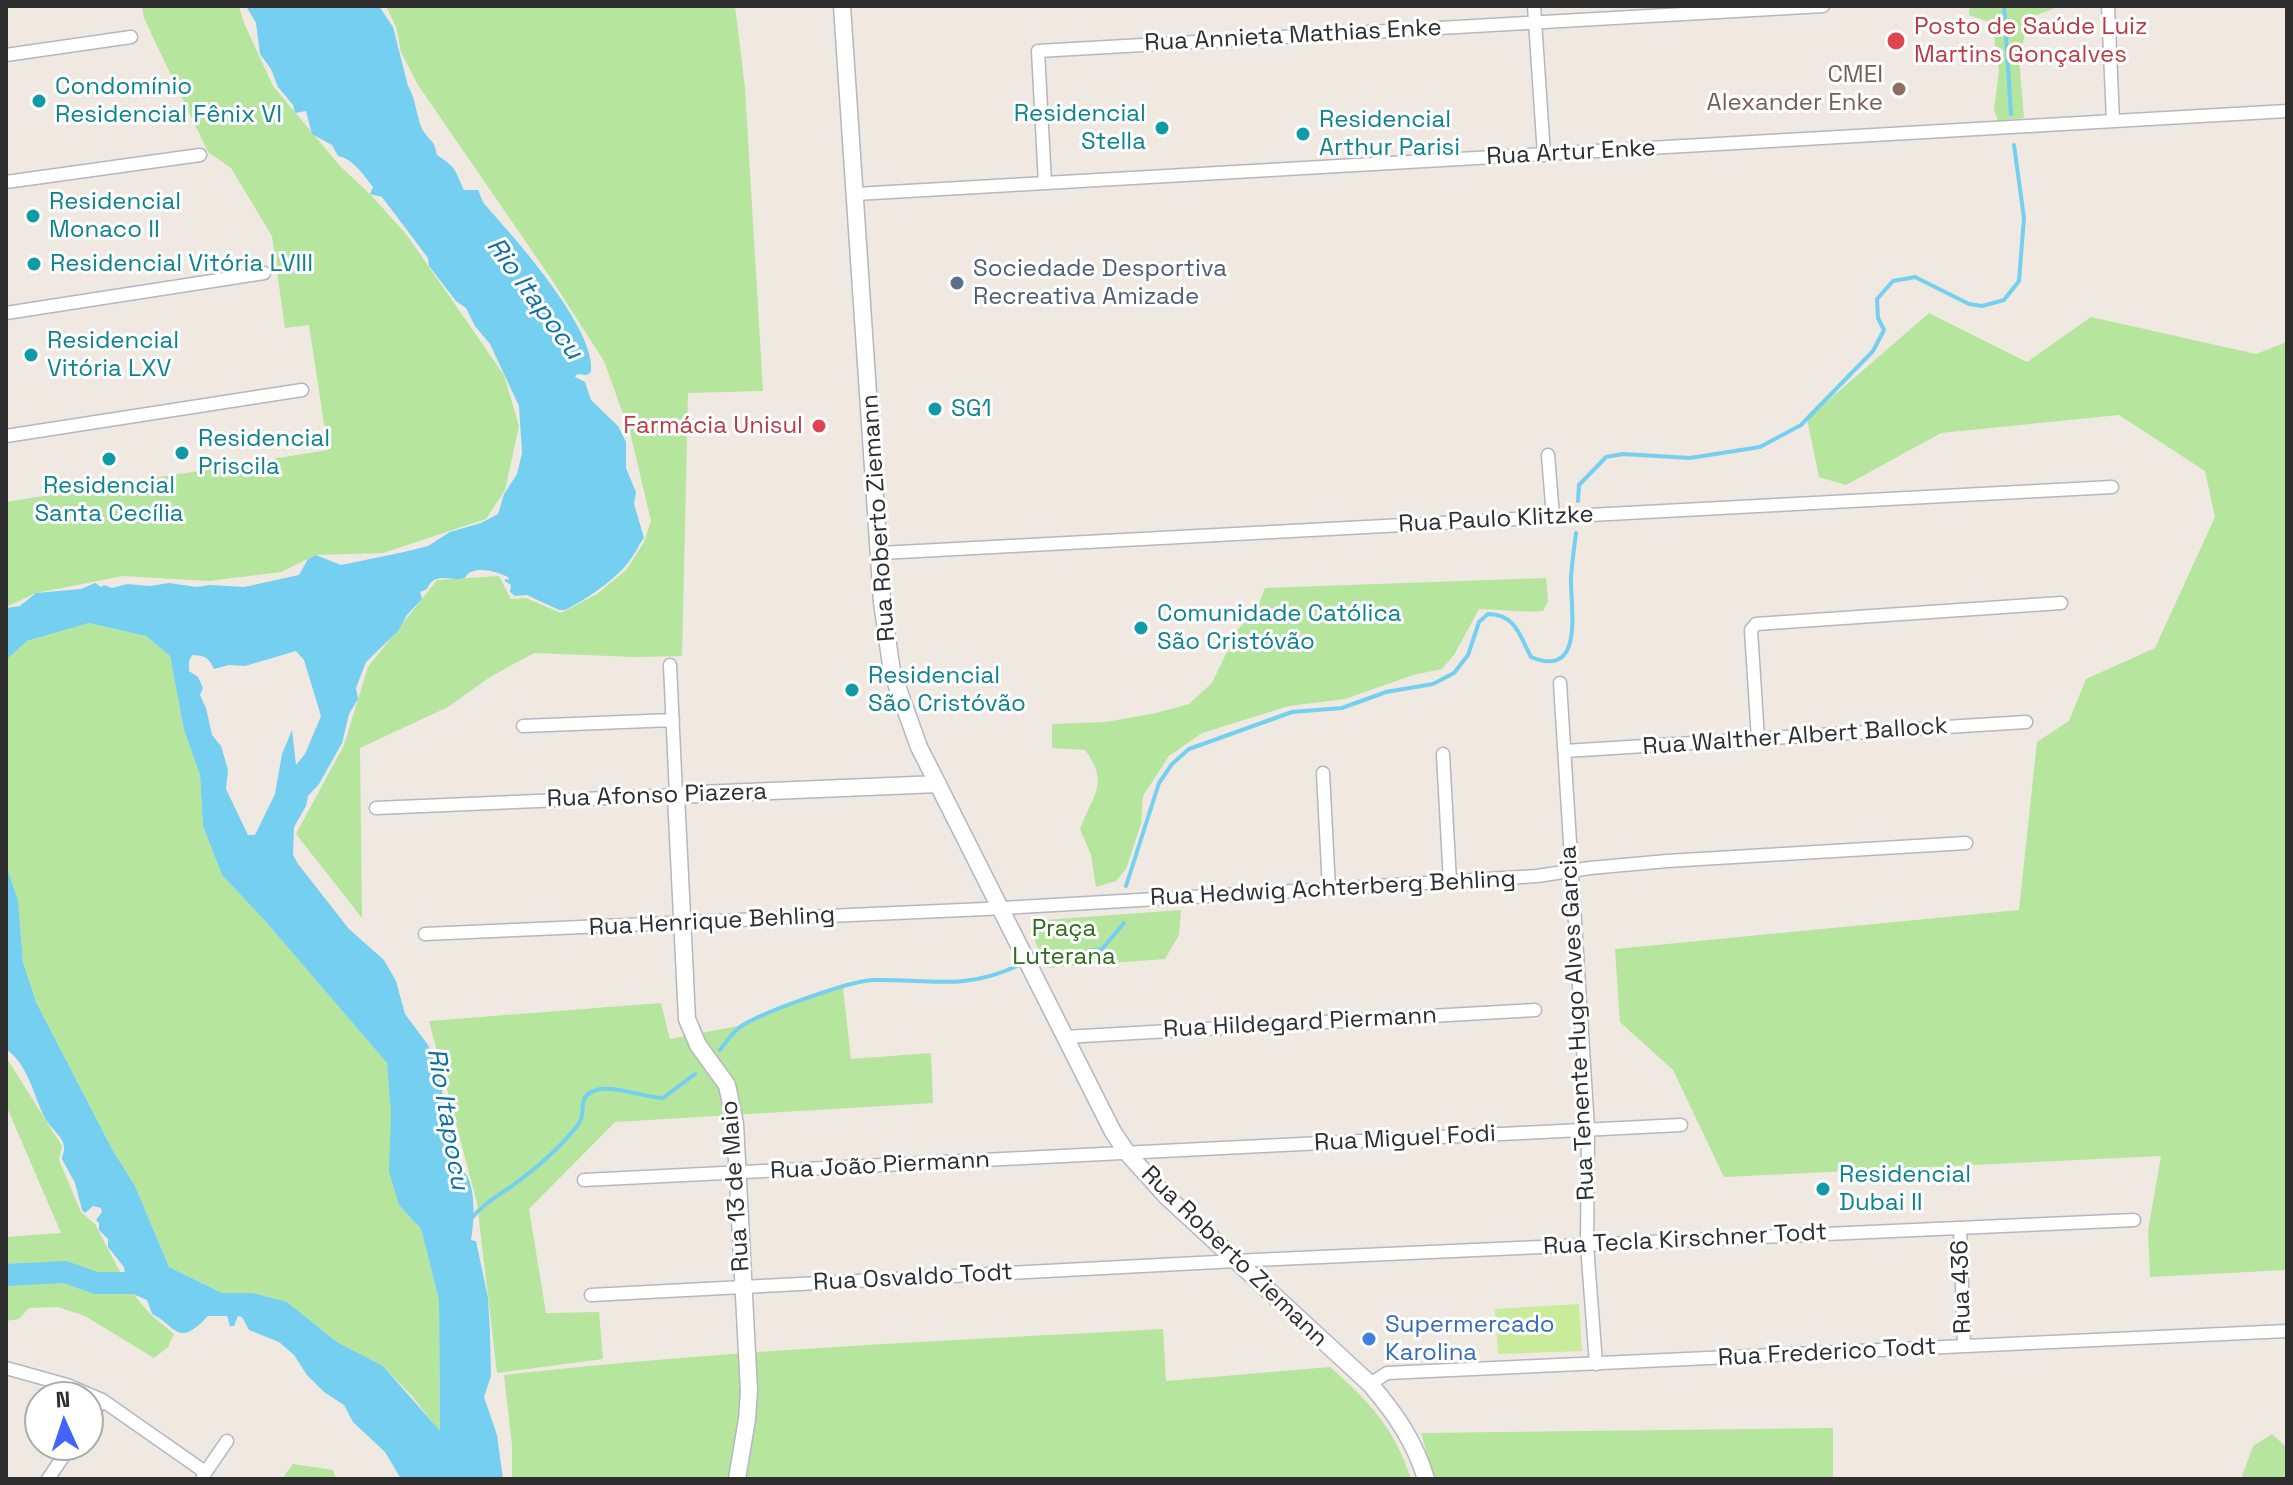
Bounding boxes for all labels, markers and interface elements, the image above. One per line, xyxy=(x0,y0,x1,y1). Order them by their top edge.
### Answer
place label: Posto de Saúde Luiz Martins Gonçalves xyxy=(1914,13,2147,69)
street label: Rua Annieta Mathias Enke xyxy=(1144,14,1442,58)
marker: Posto de Saúde Luiz Martins Gonçalves xyxy=(1885,30,1907,52)
place label: CMEI Alexander Enke xyxy=(1707,61,1883,117)
place label: Condomínio Residencial Fênix VI xyxy=(55,73,282,129)
marker: CMEI Alexander Enke xyxy=(1890,80,1908,98)
marker: Condomínio Residencial Fênix VI xyxy=(30,92,48,110)
place label: Residencial Stella xyxy=(1014,100,1146,156)
place label: Residencial Arthur Parisi xyxy=(1319,106,1460,162)
marker: Residencial Stella xyxy=(1153,119,1171,137)
marker: Residencial Arthur Parisi xyxy=(1294,125,1312,143)
street label: Rua Artur Enke xyxy=(1486,134,1656,172)
place label: Residencial Monaco II xyxy=(49,188,181,244)
marker: Residencial Monaco II xyxy=(24,207,42,225)
water label: Rio Itapocu xyxy=(479,232,589,366)
place label: Residencial Vitória LVIII xyxy=(50,250,313,278)
marker: Residencial Vitória LVIII xyxy=(25,255,43,273)
place label: Sociedade Desportiva Recreativa Amizade xyxy=(973,255,1227,311)
marker: Sociedade Desportiva Recreativa Amizade xyxy=(948,274,966,292)
place label: Residencial Vitória LXV xyxy=(47,327,179,383)
marker: Residencial Vitória LXV xyxy=(22,346,40,364)
street label: Rua Roberto Ziemann xyxy=(856,393,902,643)
place label: SG1 xyxy=(951,395,992,423)
marker: SG1 xyxy=(926,400,944,418)
place label: Farmácia Unisul xyxy=(623,412,803,440)
marker: Farmácia Unisul xyxy=(810,417,828,435)
place label: Residencial Priscila xyxy=(198,425,330,481)
marker: Residencial Priscila xyxy=(173,444,191,462)
marker: Residencial Santa Cecília xyxy=(100,450,118,468)
place label: Residencial Santa Cecília xyxy=(34,472,184,528)
street label: Rua Paulo Klitzke xyxy=(1398,501,1594,539)
place label: Comunidade Católica São Cristóvão xyxy=(1157,600,1402,656)
marker: Comunidade Católica São Cristóvão xyxy=(1132,619,1150,637)
place label: Residencial São Cristóvão xyxy=(868,662,1026,718)
marker: Residencial São Cristóvão xyxy=(843,681,861,699)
street label: Rua Walther Albert Ballock xyxy=(1641,712,1949,762)
street label: Rua Afonso Piazera xyxy=(546,778,768,814)
street label: Rua Tenente Hugo Alves Garcia xyxy=(1554,845,1602,1201)
street label: Rua Hedwig Achterberg Behling xyxy=(1149,865,1517,913)
street label: Rua Henrique Behling xyxy=(588,901,836,943)
park label: Praça Luterana xyxy=(1012,915,1116,971)
street label: Rua Hildegard Piermann xyxy=(1163,1001,1437,1045)
water label: Rio Itapocu xyxy=(419,1046,475,1192)
street label: Rua 13 de Maio xyxy=(716,1099,756,1273)
street label: Rua Miguel Fodi xyxy=(1313,1120,1497,1158)
street label: Rua João Piermann xyxy=(769,1146,991,1186)
street label: Rua Roberto Ziemann xyxy=(1135,1161,1333,1353)
place label: Residencial Dubai II xyxy=(1839,1161,1971,1217)
marker: Residencial Dubai II xyxy=(1814,1180,1832,1198)
street label: Rua Tecla Kirschner Todt xyxy=(1542,1218,1828,1262)
street label: Rua 436 xyxy=(1946,1240,1978,1334)
street label: Rua Osvaldo Todt xyxy=(812,1258,1014,1298)
place label: Supermercado Karolina xyxy=(1385,1311,1555,1367)
marker: Supermercado Karolina xyxy=(1360,1330,1378,1348)
street label: Rua Frederico Todt xyxy=(1717,1333,1937,1373)
north arrow xyxy=(24,1381,104,1461)
text: N xyxy=(55,1385,71,1413)

